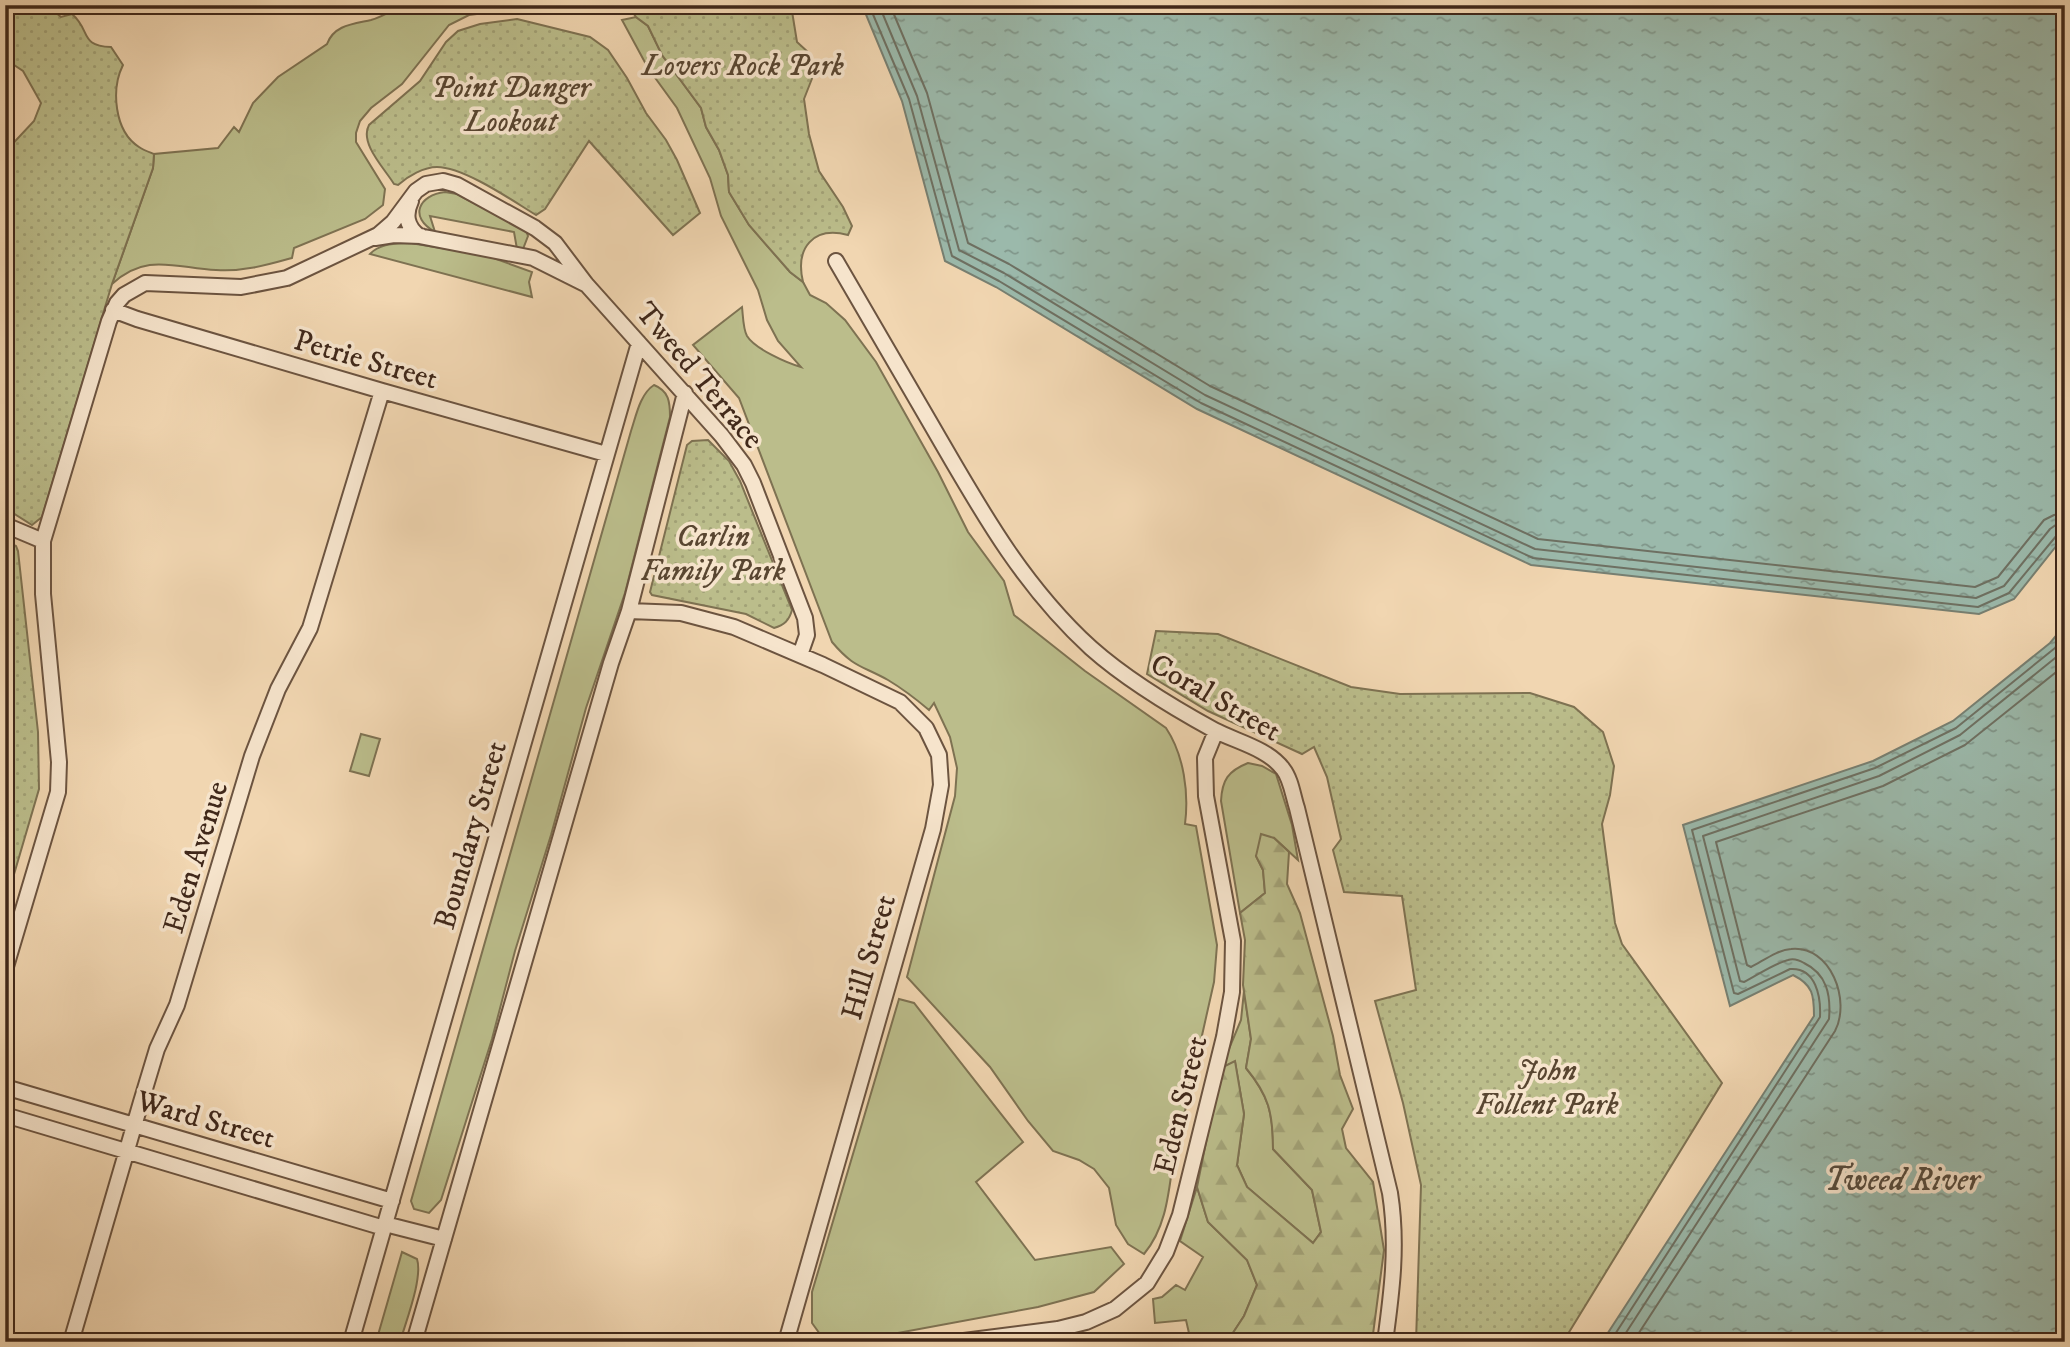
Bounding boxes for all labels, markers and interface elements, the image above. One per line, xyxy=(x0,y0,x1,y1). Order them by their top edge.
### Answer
park label: Lovers Rock Park xyxy=(640,48,844,85)
park label: Point Danger Lookout xyxy=(432,70,593,141)
street label: Tweed Terrace xyxy=(627,295,771,457)
street label: Petrie Street xyxy=(289,322,442,399)
park label: Carlin Family Park xyxy=(641,519,786,590)
street label: Coral Street xyxy=(1143,646,1287,751)
street label: Boundary Street xyxy=(427,737,516,934)
street label: Eden Avenue xyxy=(156,777,237,938)
street label: Hill Street xyxy=(834,891,905,1024)
street label: Eden Street xyxy=(1146,1032,1217,1179)
park label: John Follent Park xyxy=(1475,1053,1619,1124)
street label: Ward Street xyxy=(131,1083,279,1158)
water label: Tweed River xyxy=(1825,1161,1982,1201)

